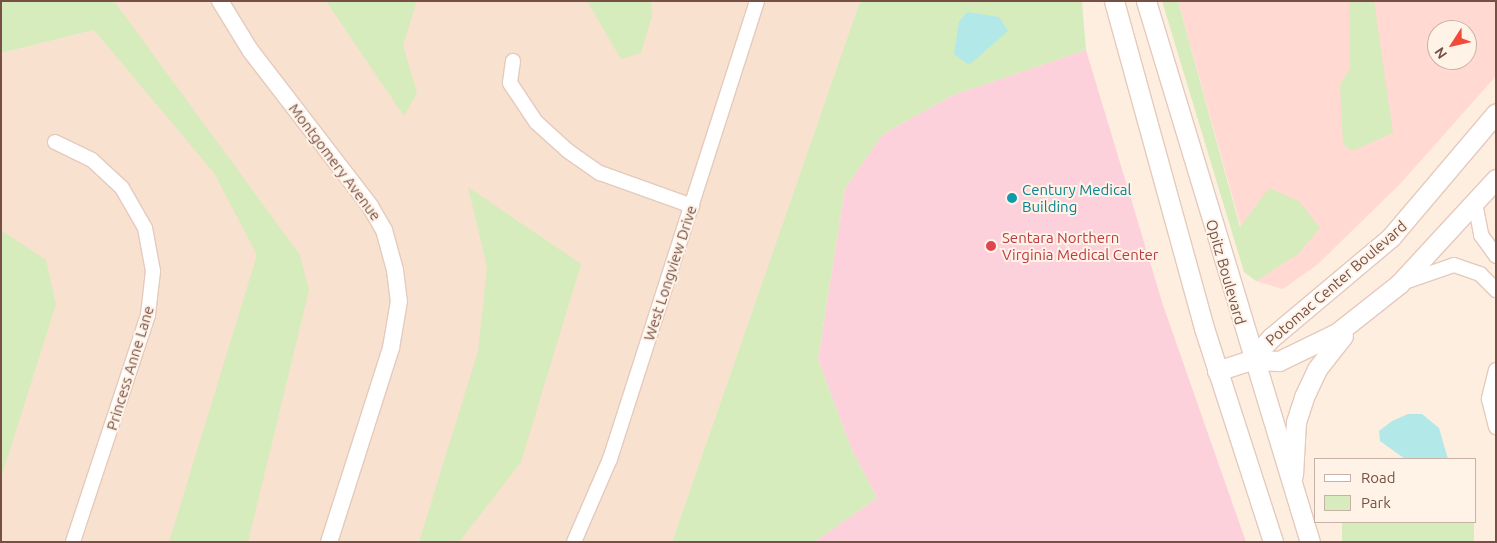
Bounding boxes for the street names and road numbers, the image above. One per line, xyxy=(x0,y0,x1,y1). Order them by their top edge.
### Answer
street label: Montgomery Avenue xyxy=(285,100,385,224)
street label: West Longview Drive xyxy=(640,203,700,343)
street label: Opitz Boulevard xyxy=(1202,217,1250,327)
street label: Potomac Center Boulevard xyxy=(1262,217,1410,349)
street label: Princess Anne Lane xyxy=(102,304,158,432)

